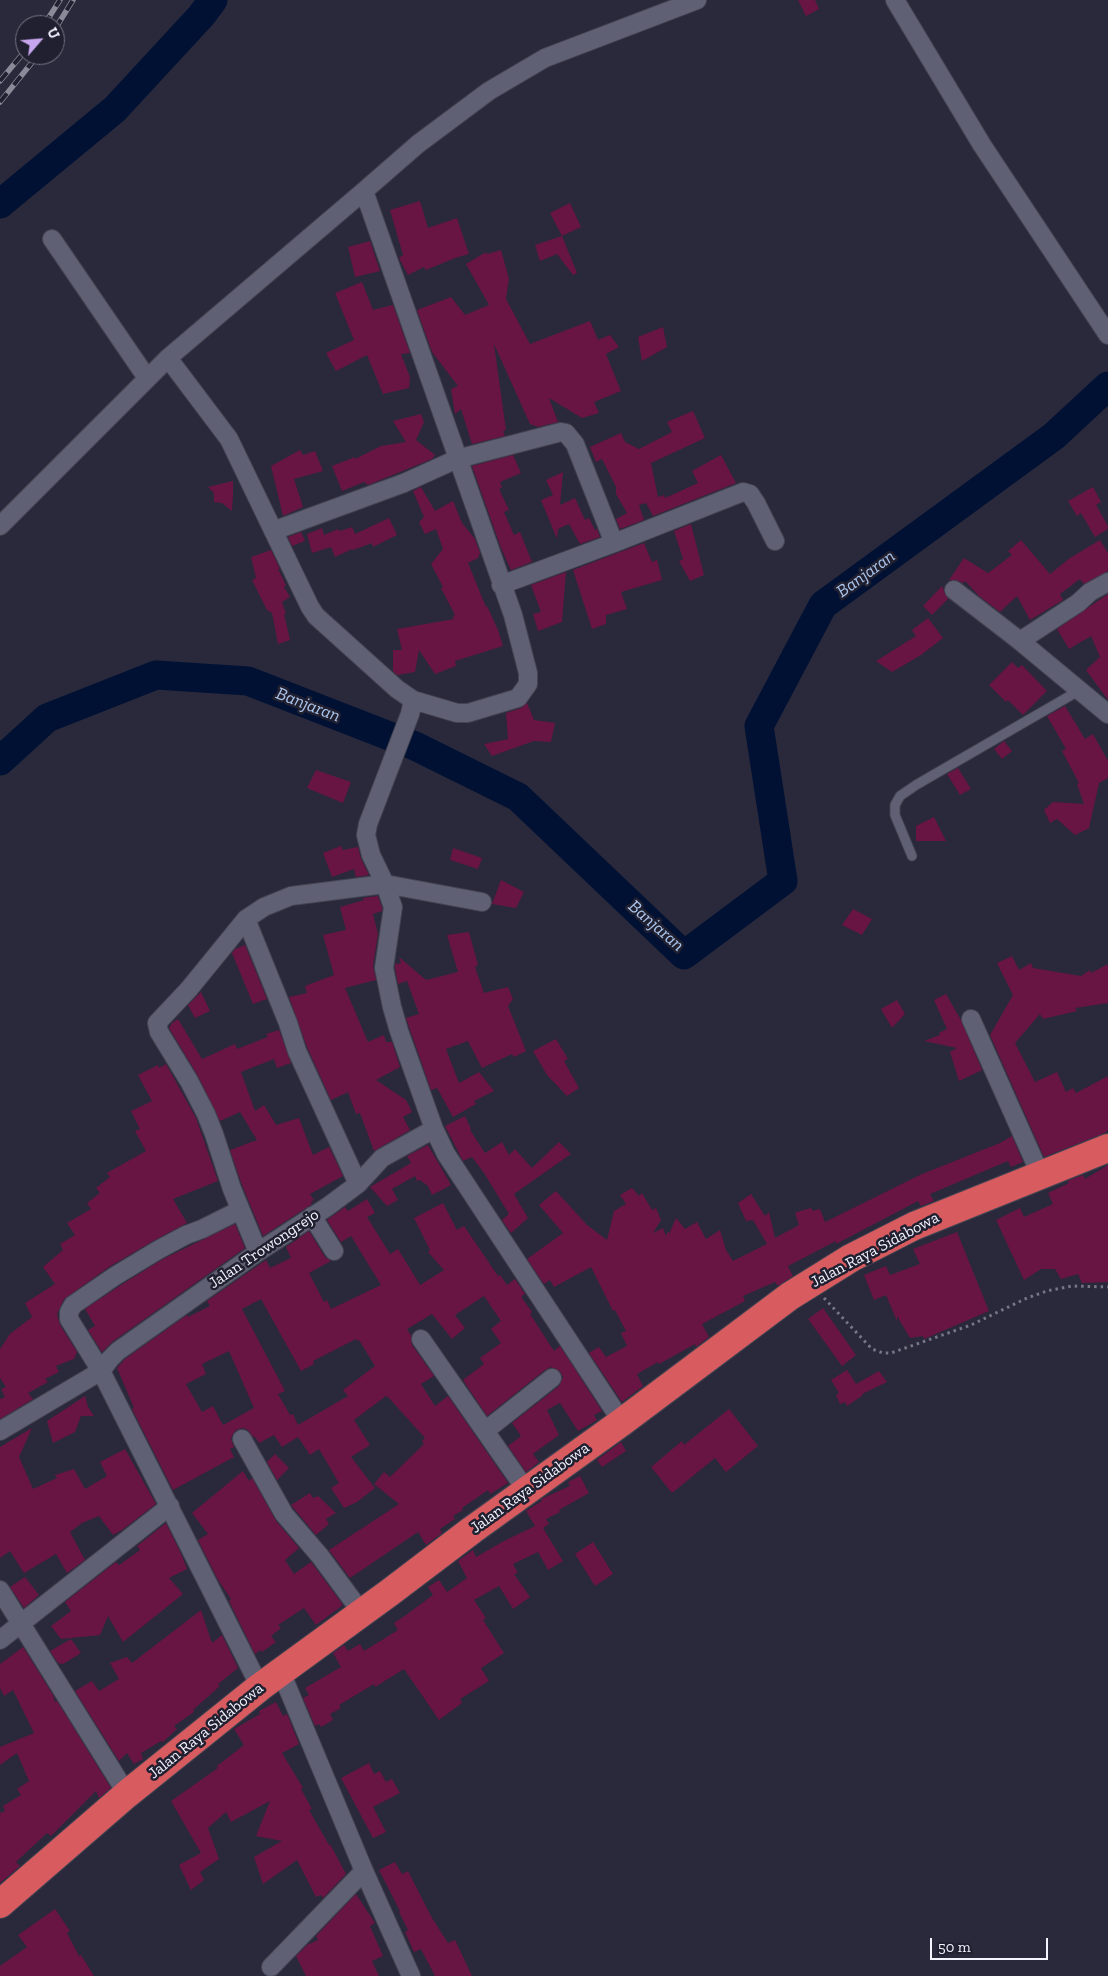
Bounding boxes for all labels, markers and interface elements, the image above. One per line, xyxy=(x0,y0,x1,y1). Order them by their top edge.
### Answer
north arrow xyxy=(15,15,65,65)
text: U xyxy=(43,25,63,42)
water label: Banjaran xyxy=(832,546,900,602)
water label: Banjaran xyxy=(273,683,343,727)
water label: Banjaran xyxy=(624,896,688,956)
street label: Jalan Trowongrejo xyxy=(205,1205,323,1293)
street label: Jalan Raya Sidabowa xyxy=(808,1208,942,1292)
street label: Jalan Raya Sidabowa xyxy=(467,1438,593,1538)
street label: Jalan Raya Sidabowa xyxy=(145,1679,267,1783)
scale bar xyxy=(933,1928,1050,1960)
text: 50 m xyxy=(938,1938,971,1956)

